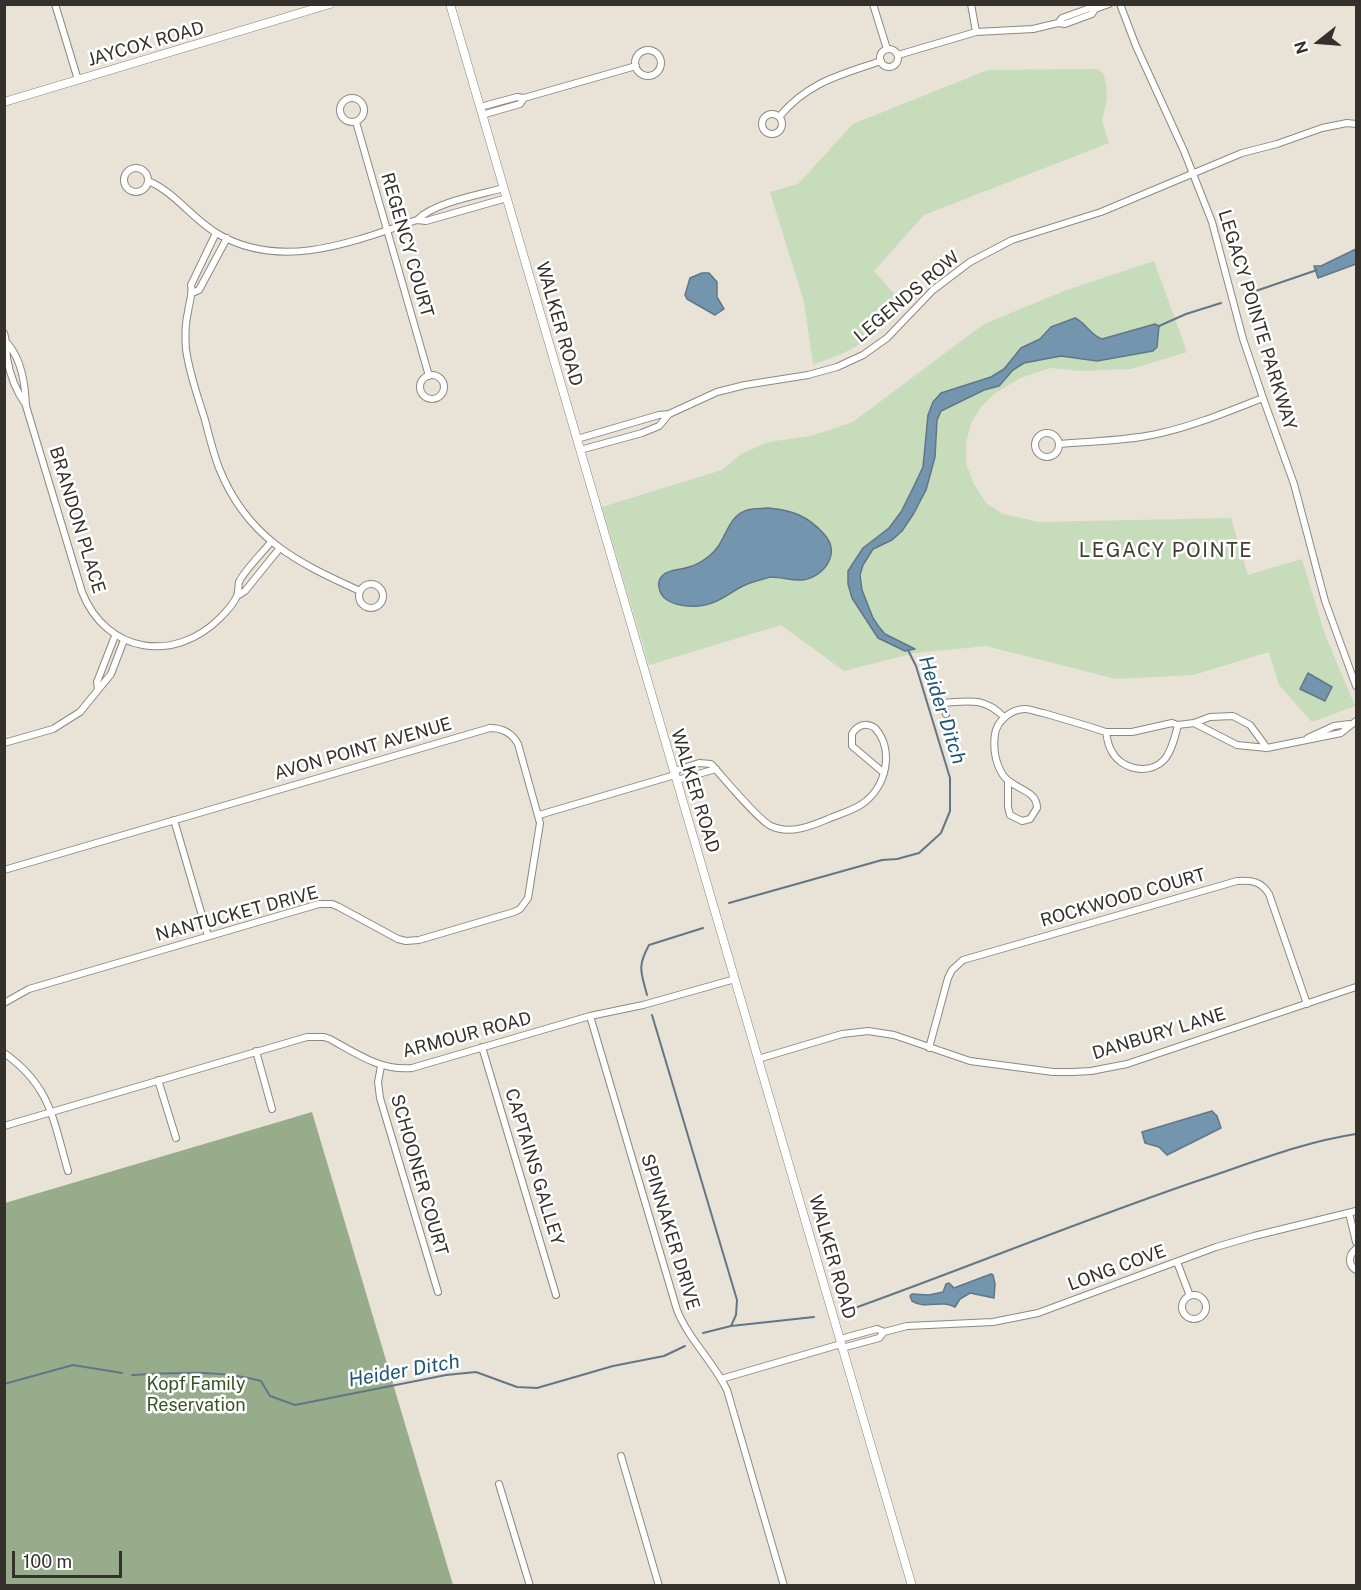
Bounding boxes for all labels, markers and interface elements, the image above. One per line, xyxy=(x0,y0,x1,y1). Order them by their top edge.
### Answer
north arrow xyxy=(1289,12,1349,72)
street label: JAYCOX ROAD xyxy=(85,17,207,71)
text: N xyxy=(1290,39,1312,56)
street label: REGENCY COURT xyxy=(376,170,438,320)
street label: LEGACY POINTE PARKWAY xyxy=(1213,207,1301,433)
street label: LEGENDS ROW xyxy=(850,247,964,347)
street label: WALKER ROAD xyxy=(531,259,587,389)
street label: BRANDON PLACE xyxy=(44,444,110,596)
district label: LEGACY POINTE xyxy=(1079,539,1253,563)
water label: Heider Ditch xyxy=(913,653,971,767)
street label: AVON POINT AVENUE xyxy=(272,713,454,785)
street label: WALKER ROAD xyxy=(666,727,724,855)
street label: ROCKWOOD COURT xyxy=(1038,864,1208,932)
street label: NANTUCKET DRIVE xyxy=(153,882,321,946)
street label: DANBURY LANE xyxy=(1090,1003,1228,1065)
street label: ARMOUR ROAD xyxy=(400,1007,534,1063)
street label: CAPTAINS GALLEY xyxy=(500,1086,568,1248)
street label: SCHOONER COURT xyxy=(386,1092,452,1258)
street label: SPINNAKER DRIVE xyxy=(636,1152,704,1312)
street label: WALKER ROAD xyxy=(804,1192,860,1322)
street label: LONG COVE xyxy=(1065,1240,1169,1296)
water label: Heider Ditch xyxy=(347,1349,461,1393)
park label: Kopf Family Reservation xyxy=(146,1373,246,1416)
scale bar xyxy=(15,1539,124,1577)
text: 100 m xyxy=(23,1551,72,1572)

